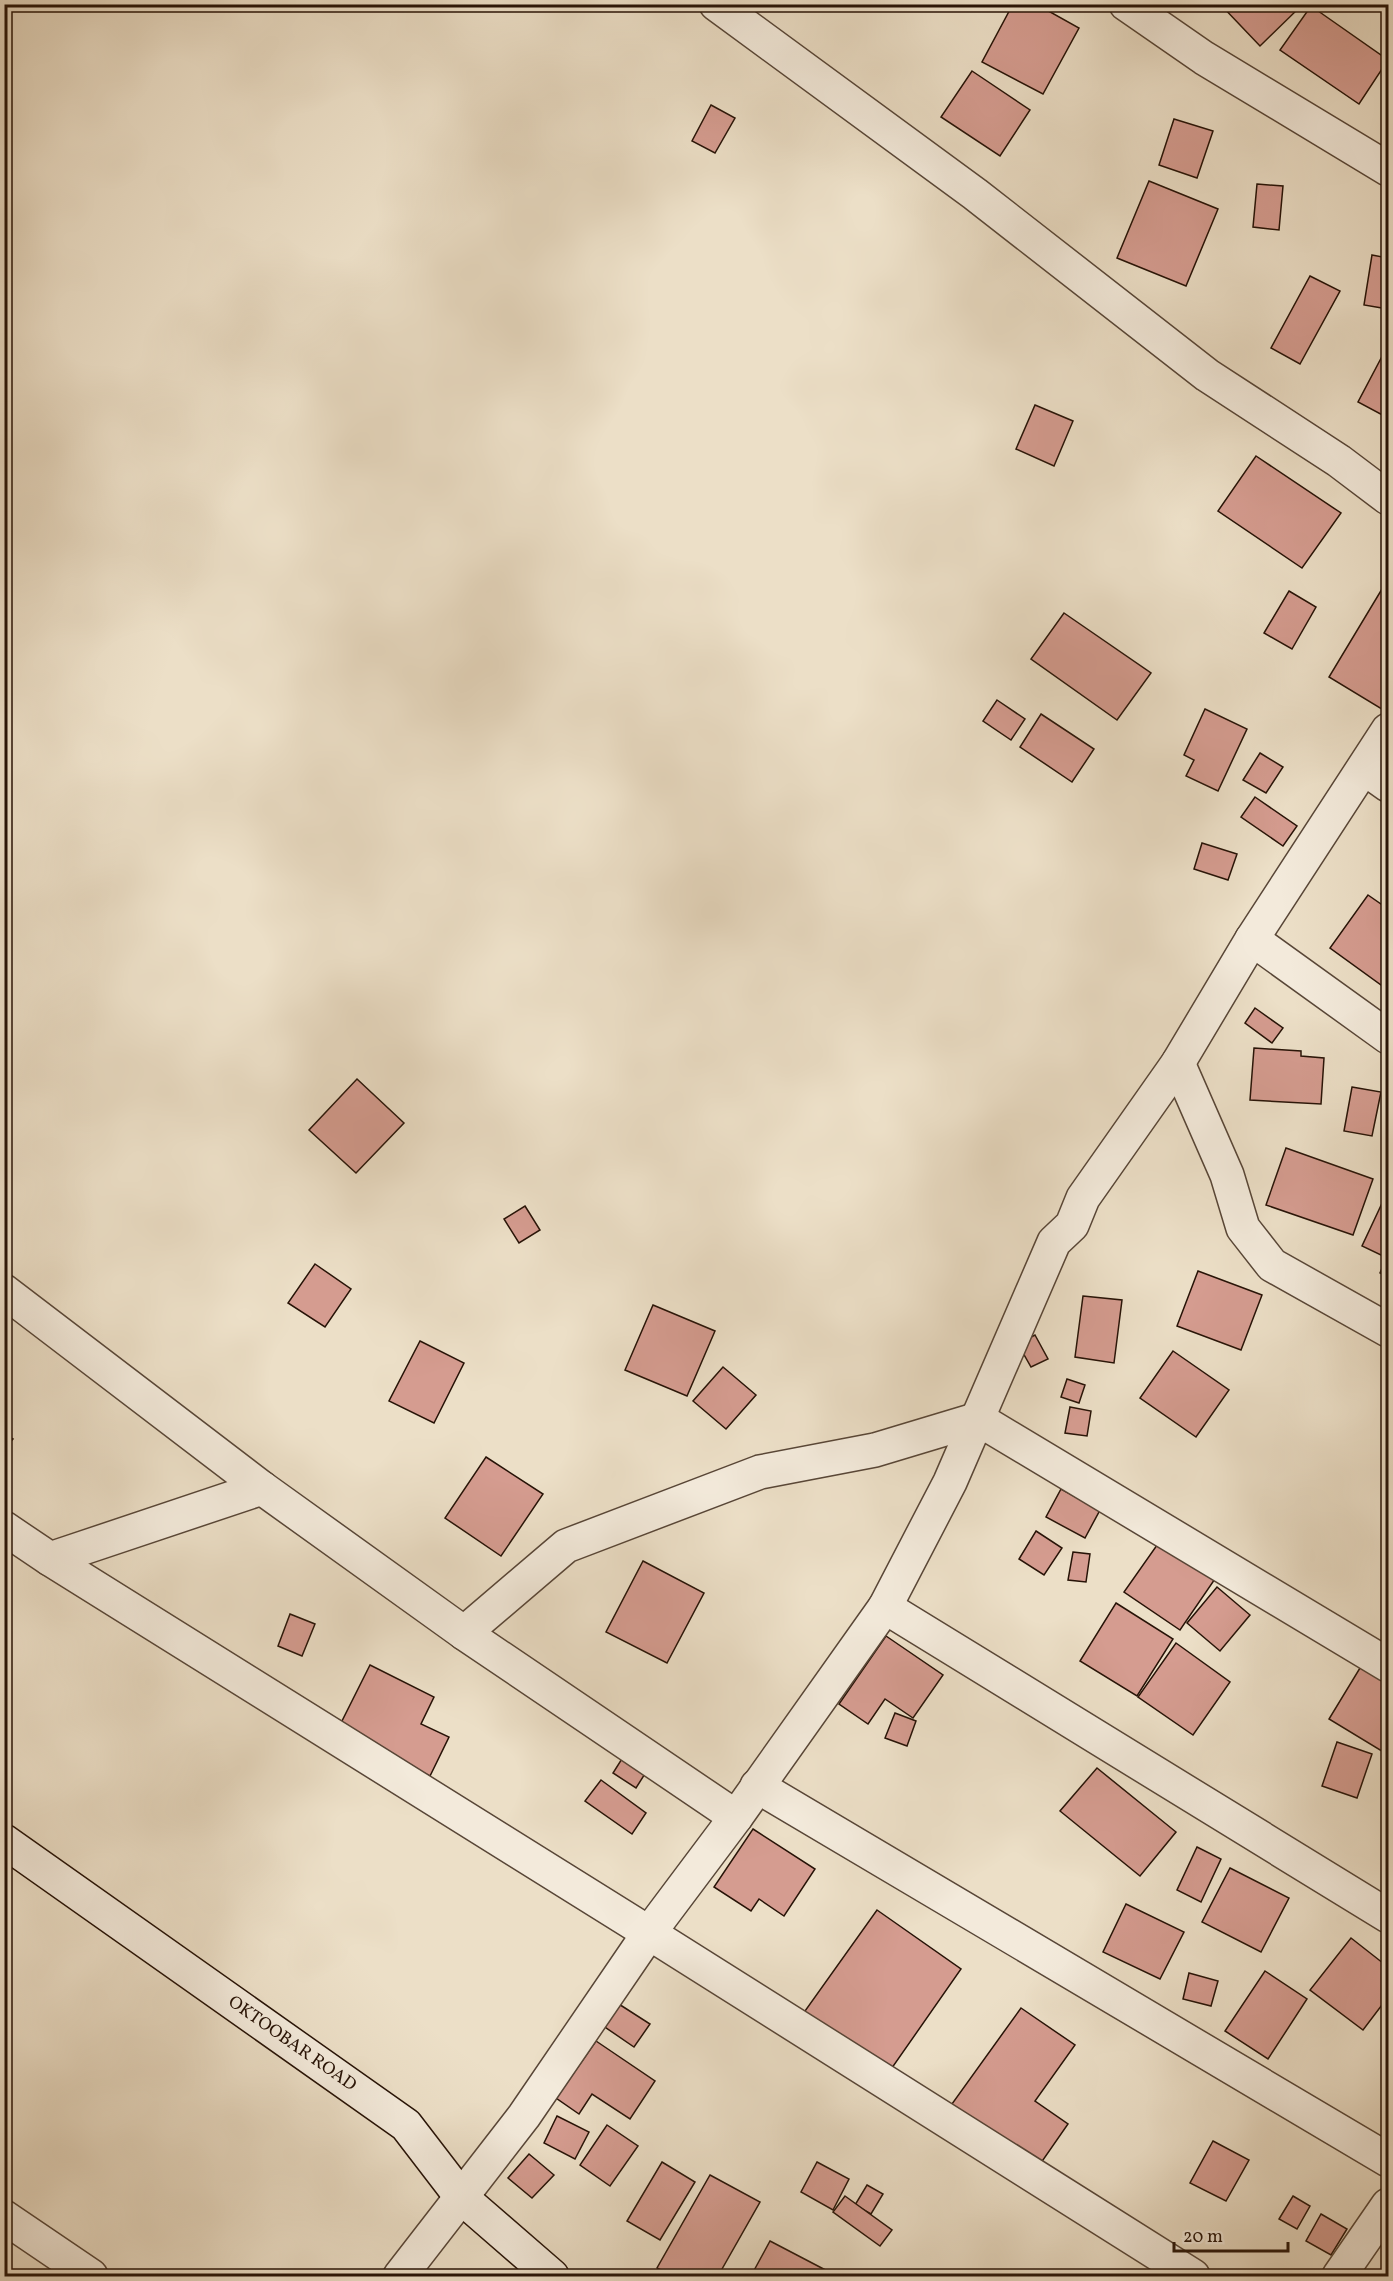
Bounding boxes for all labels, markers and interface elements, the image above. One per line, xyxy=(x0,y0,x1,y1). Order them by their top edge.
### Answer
street label: OKTOOBAR ROAD xyxy=(223,1990,361,2098)
scale bar xyxy=(1174,2215,1288,2253)
text: 20 m xyxy=(1183,2225,1223,2250)

